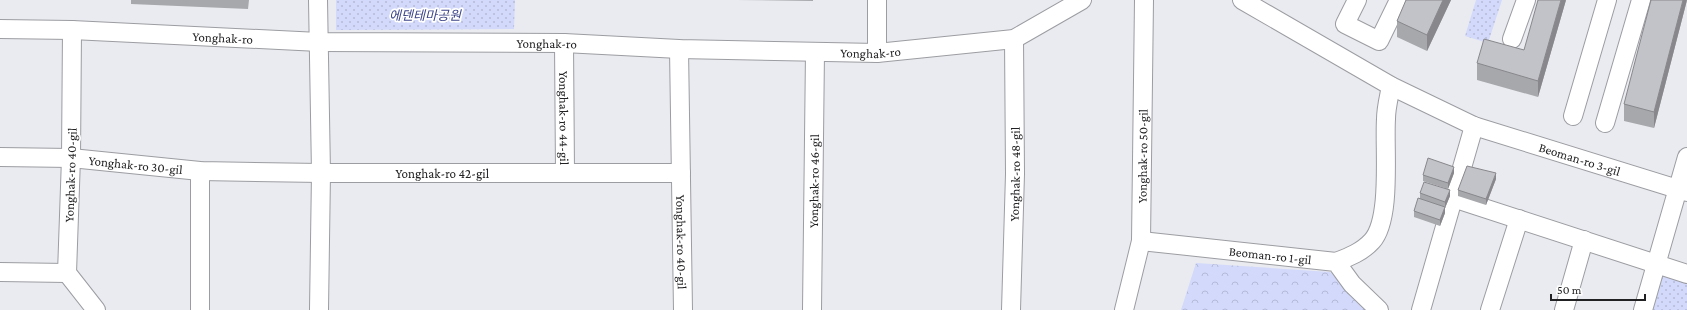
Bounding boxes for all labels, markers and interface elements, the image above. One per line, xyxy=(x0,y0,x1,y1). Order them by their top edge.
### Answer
park label: 에덴테마공원 xyxy=(389,8,462,23)
street label: Yonghak-ro xyxy=(192,29,253,47)
street label: Yonghak-ro xyxy=(516,36,577,52)
street label: Yonghak-ro xyxy=(840,44,901,61)
street label: Yonghak-ro 44-gil xyxy=(556,71,572,166)
street label: Yonghak-ro 50-gil xyxy=(1134,108,1151,203)
street label: Yonghak-ro 48-gil xyxy=(1007,126,1023,221)
street label: Yonghak-ro 40-gil xyxy=(61,127,80,223)
street label: Yonghak-ro 46-gil xyxy=(806,133,822,228)
street label: Beoman-ro 3-gil xyxy=(1537,140,1623,179)
street label: Yonghak-ro 30-gil xyxy=(88,153,184,177)
street label: Yonghak-ro 42-gil xyxy=(396,166,490,181)
street label: Yonghak-ro 40-gil xyxy=(673,194,690,290)
street label: Beoman-ro 1-gil xyxy=(1228,244,1313,267)
scale bar xyxy=(1551,276,1645,302)
text: 50 m xyxy=(1557,283,1582,297)

